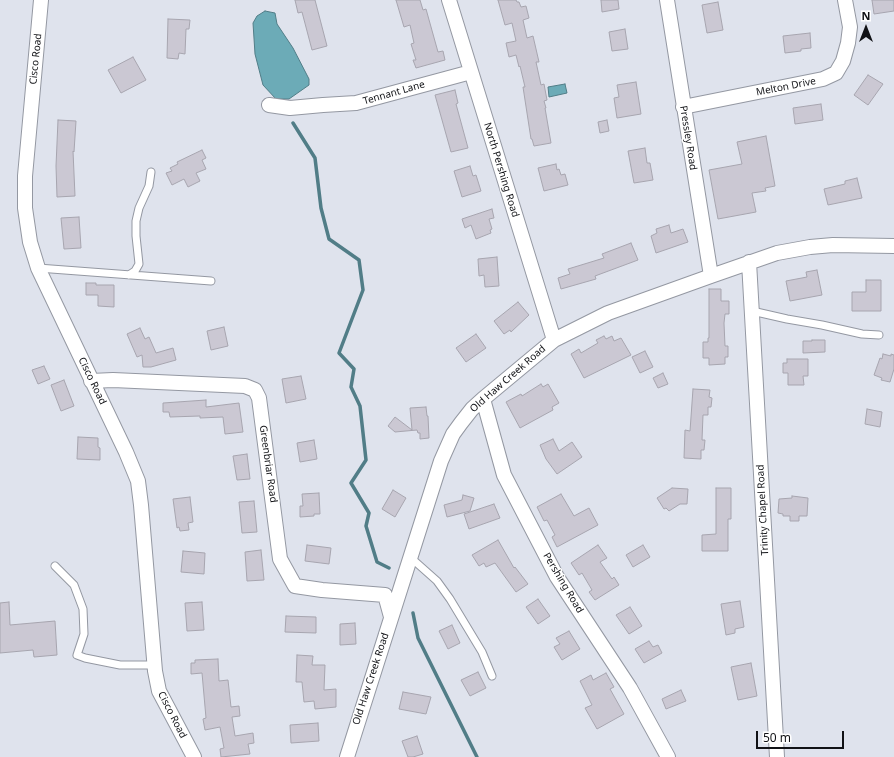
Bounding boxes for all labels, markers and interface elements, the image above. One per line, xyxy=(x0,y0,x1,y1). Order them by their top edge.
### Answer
north arrow xyxy=(846,8,886,48)
text: N xyxy=(862,8,870,23)
street label: Cisco Road xyxy=(27,33,45,85)
street label: Melton Drive xyxy=(755,75,817,99)
street label: Tennant Lane xyxy=(362,78,426,108)
street label: Pressley Road xyxy=(677,105,699,171)
street label: North Pershing Road xyxy=(481,121,521,219)
street label: Old Haw Creek Road xyxy=(468,343,548,415)
street label: Cisco Road xyxy=(75,355,109,407)
street label: Greenbriar Road xyxy=(257,425,279,503)
street label: Trinity Chapel Road xyxy=(755,464,771,556)
street label: Pershing Road xyxy=(540,551,586,615)
street label: Old Haw Creek Road xyxy=(350,631,392,727)
street label: Cisco Road xyxy=(155,689,189,741)
scale bar xyxy=(758,723,846,749)
text: 50 m xyxy=(763,729,791,746)

